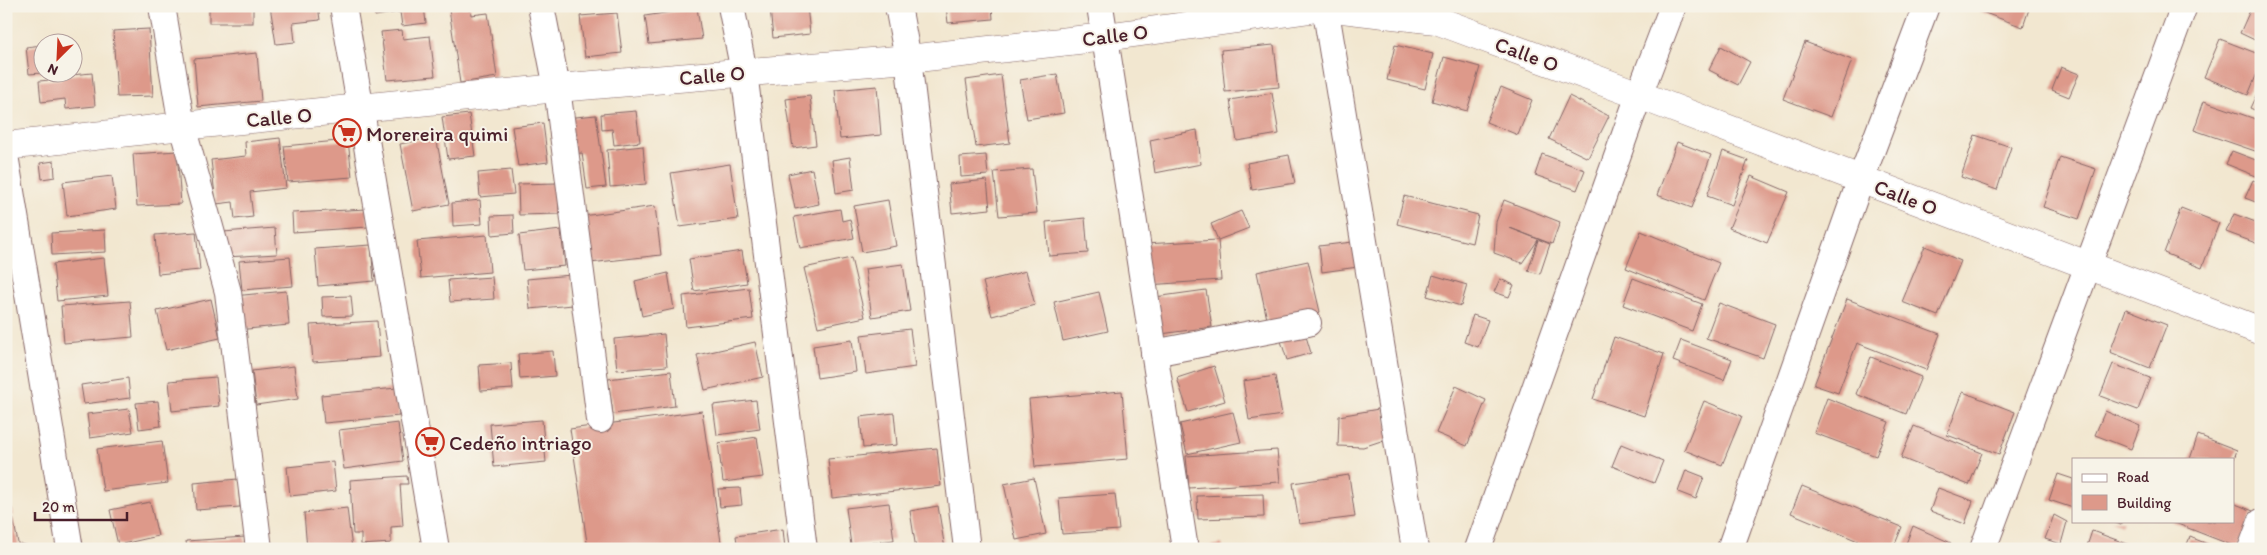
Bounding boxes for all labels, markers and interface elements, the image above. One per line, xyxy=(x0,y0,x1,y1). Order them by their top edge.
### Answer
street label: Calle O xyxy=(1081,19,1149,51)
street label: Calle O xyxy=(1492,31,1562,77)
north arrow xyxy=(32,32,82,82)
text: N xyxy=(45,60,61,79)
street label: Calle O xyxy=(678,60,746,90)
street label: Calle O xyxy=(245,102,313,132)
supermarket icon: Morereira quimi xyxy=(332,118,362,148)
place label: Morereira quimi xyxy=(366,121,508,146)
street label: Calle O xyxy=(1871,173,1941,221)
supermarket icon: Cedeño intriago xyxy=(415,427,445,457)
place label: Cedeño intriago xyxy=(449,430,592,455)
legend xyxy=(2072,458,2234,522)
text: Road xyxy=(2117,468,2150,486)
scale bar xyxy=(35,490,128,522)
text: Building xyxy=(2117,494,2171,512)
text: 20 m xyxy=(42,498,76,516)

